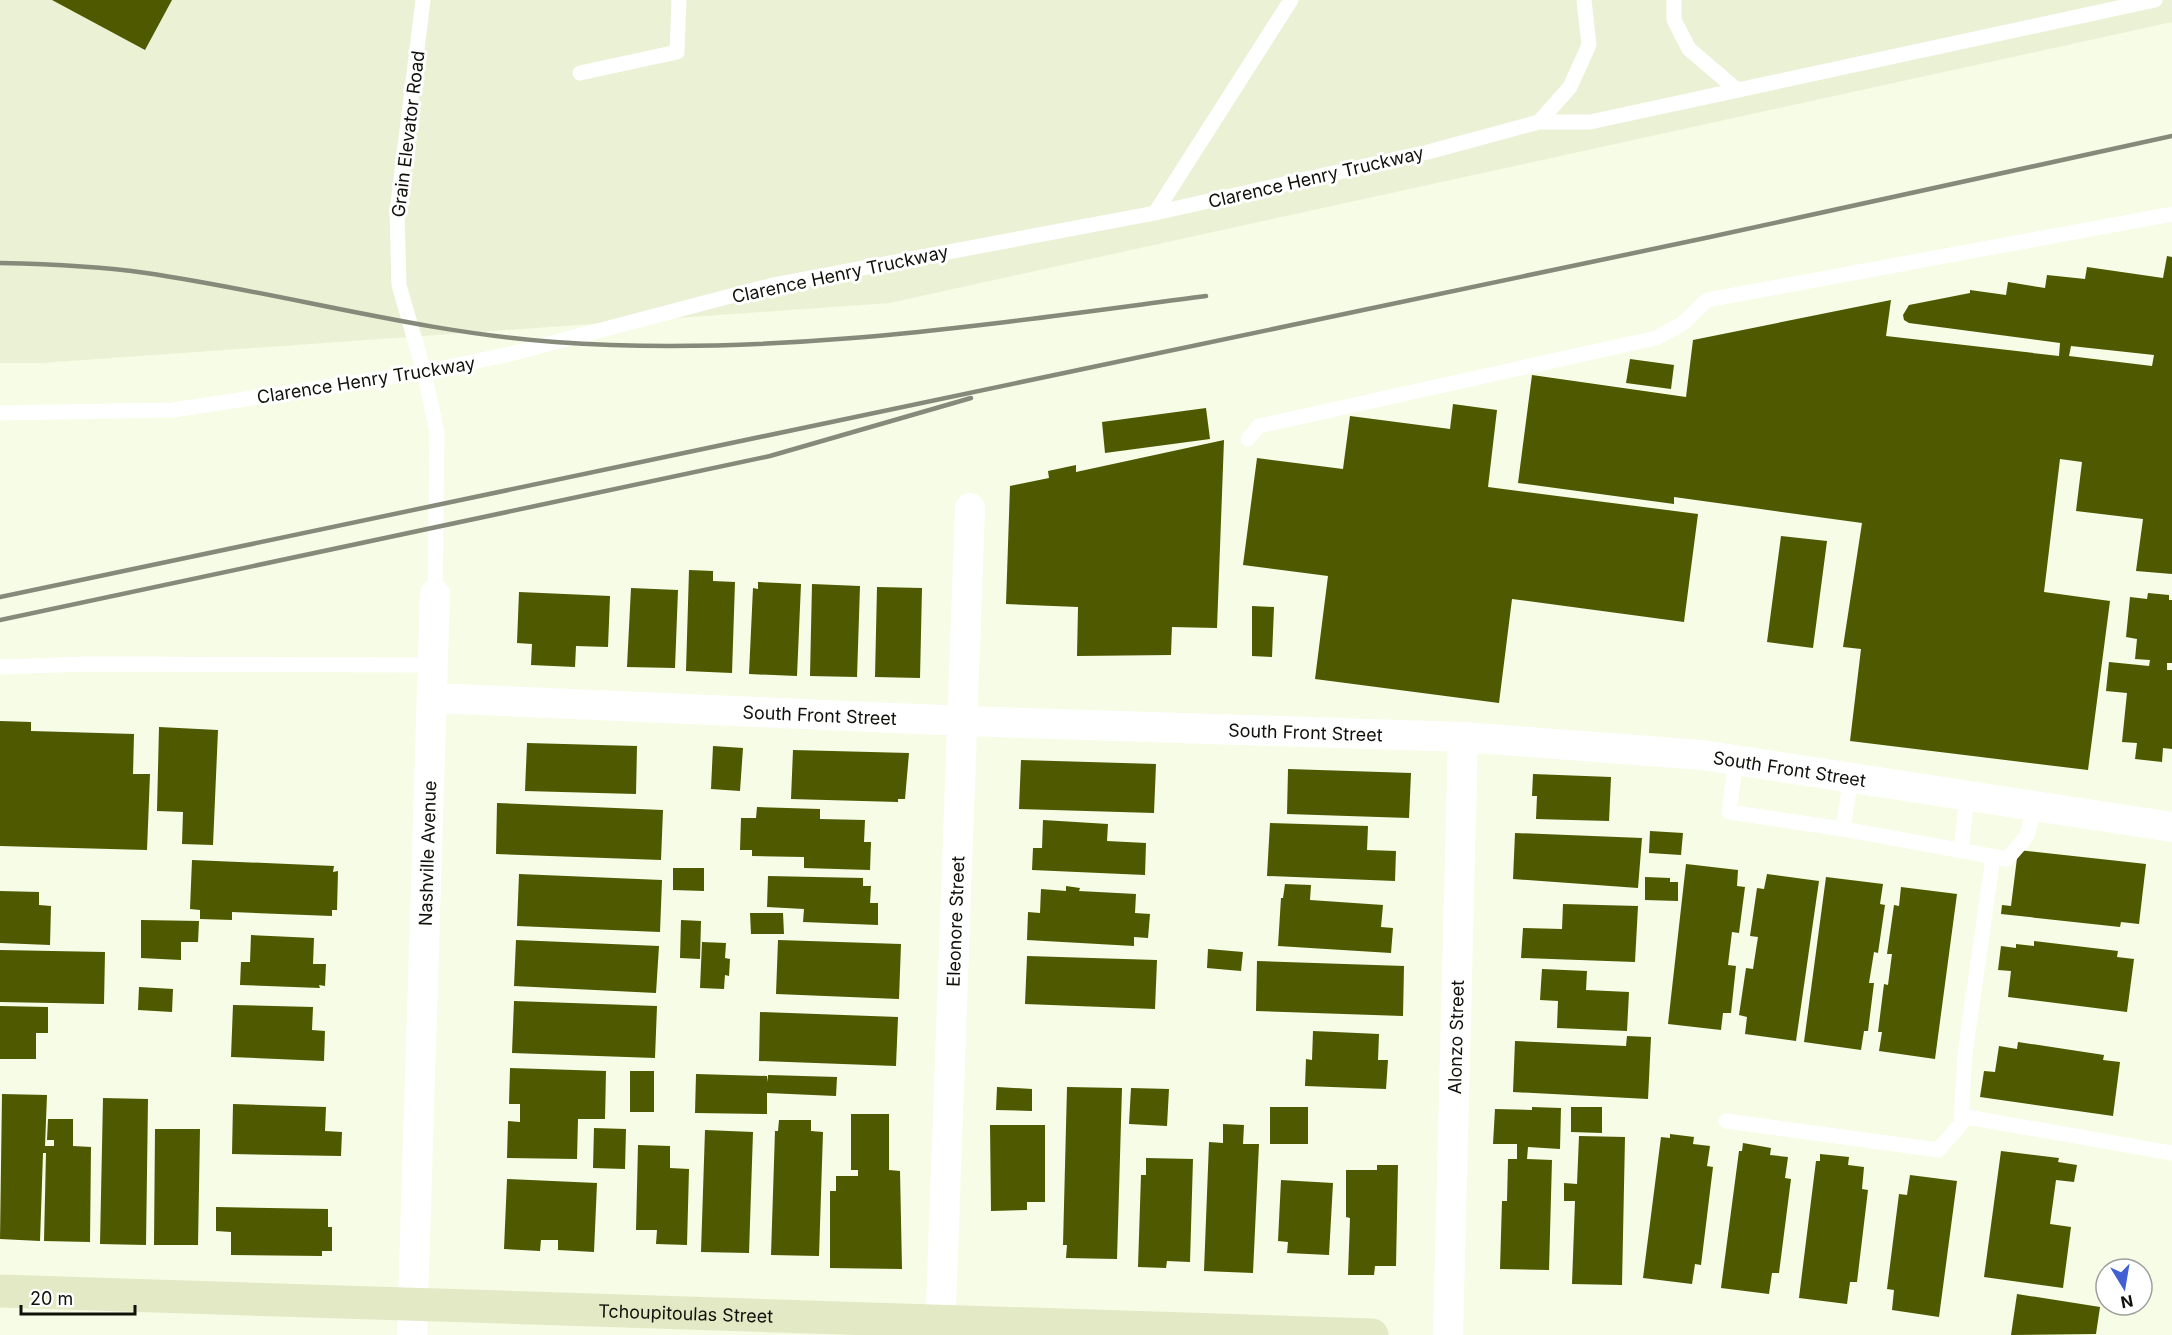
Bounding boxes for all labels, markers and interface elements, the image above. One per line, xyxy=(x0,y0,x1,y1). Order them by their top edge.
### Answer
street label: Grain Elevator Road xyxy=(387,50,429,218)
street label: Clarence Henry Truckway xyxy=(1206,142,1426,212)
street label: Clarence Henry Truckway xyxy=(730,241,950,307)
street label: Clarence Henry Truckway xyxy=(255,352,477,408)
street label: South Front Street xyxy=(742,701,897,729)
street label: South Front Street xyxy=(1228,719,1383,745)
street label: South Front Street xyxy=(1712,746,1868,790)
street label: Nashville Avenue xyxy=(414,780,440,926)
street label: Eleonore Street xyxy=(942,855,968,987)
street label: Alonzo Street xyxy=(1444,979,1467,1095)
north arrow xyxy=(2094,1257,2154,1317)
scale bar xyxy=(21,1278,135,1316)
text: 20 m xyxy=(30,1288,73,1309)
text: N xyxy=(2119,1291,2135,1313)
street label: Tchoupitoulas Street xyxy=(598,1300,774,1326)

